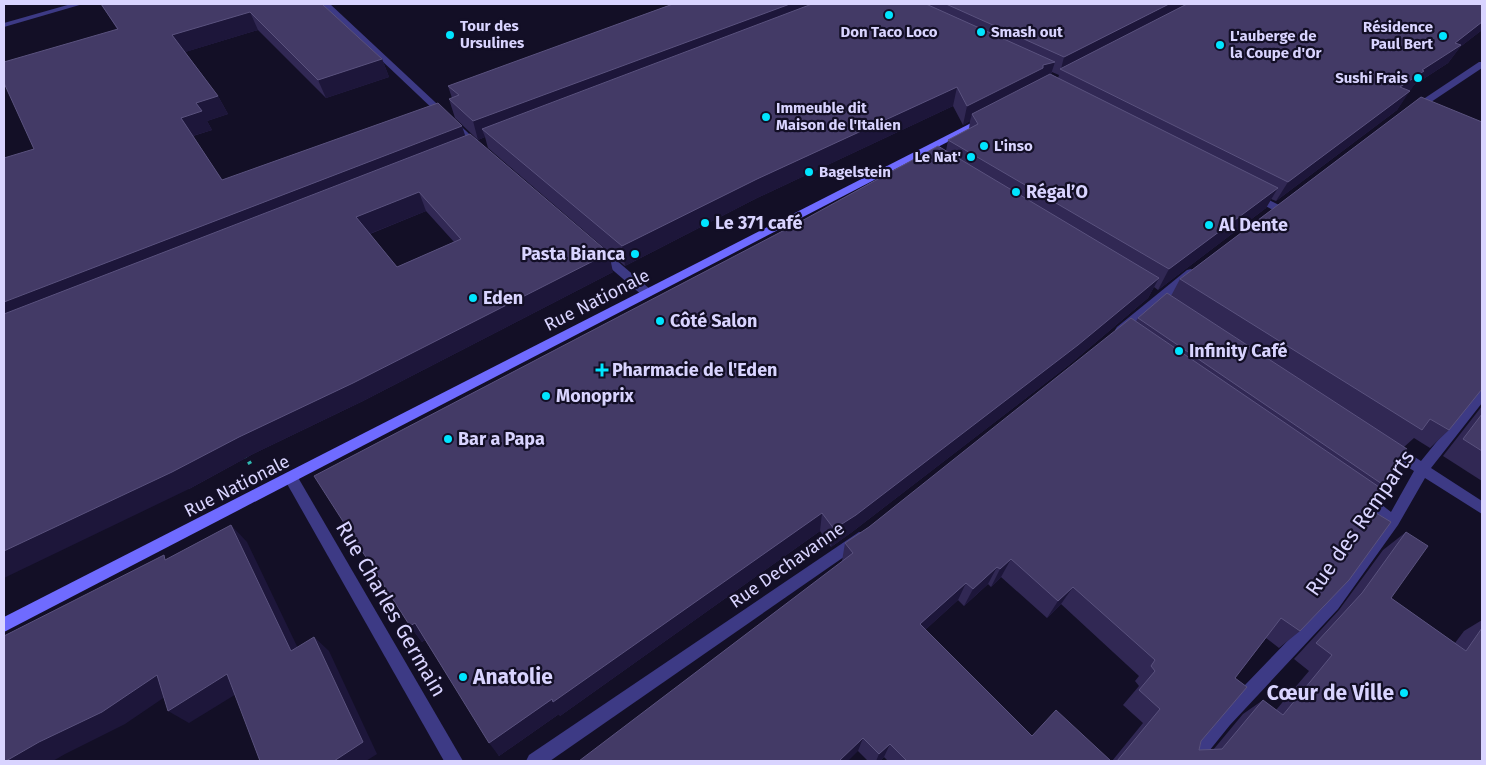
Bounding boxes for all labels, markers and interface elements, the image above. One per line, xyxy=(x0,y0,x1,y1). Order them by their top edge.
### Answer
marker: Don Taco Loco xyxy=(883,9,895,21)
place label: Tour des Ursulines xyxy=(460,17,524,52)
place label: Résidence Paul Bert xyxy=(1363,18,1433,53)
place label: Don Taco Loco xyxy=(840,23,938,41)
place label: Smash out xyxy=(991,23,1063,41)
marker: Smash out xyxy=(975,26,987,38)
place label: L'auberge de la Coupe d'Or xyxy=(1230,27,1323,62)
marker: Tour des Ursulines xyxy=(444,29,456,41)
marker: Résidence Paul Bert xyxy=(1437,30,1449,42)
marker: L'auberge de la Coupe d'Or xyxy=(1214,39,1226,51)
place label: Sushi Frais xyxy=(1335,69,1408,87)
marker: Sushi Frais xyxy=(1412,72,1424,84)
place label: Immeuble dit Maison de l'Italien xyxy=(776,99,901,134)
marker: Immeuble dit Maison de l'Italien xyxy=(760,111,772,123)
place label: L'inso xyxy=(994,137,1033,155)
marker: L'inso xyxy=(978,140,990,152)
place label: Le Nat' xyxy=(915,148,961,166)
marker: Le Nat' xyxy=(965,151,977,163)
place label: Bagelstein xyxy=(819,163,891,181)
marker: Bagelstein xyxy=(803,166,815,178)
place label: Régal’O xyxy=(1026,181,1088,203)
marker: Régal’O xyxy=(1010,186,1022,198)
place label: Le 371 café xyxy=(715,212,803,234)
place label: Al Dente xyxy=(1218,214,1288,236)
marker: Le 371 café xyxy=(699,217,711,229)
marker: Al Dente xyxy=(1203,219,1215,231)
place label: Pasta Bianca xyxy=(521,243,625,265)
marker: Pasta Bianca xyxy=(629,248,641,260)
street label: Rue Nationale xyxy=(541,264,653,336)
place label: Eden xyxy=(483,287,523,309)
marker: Eden xyxy=(467,292,479,304)
place label: Côté Salon xyxy=(670,310,757,332)
marker: Côté Salon xyxy=(654,315,666,327)
place label: Infinity Café xyxy=(1189,340,1288,362)
marker: Infinity Café xyxy=(1173,345,1185,357)
place label: Pharmacie de l'Eden xyxy=(612,359,777,381)
marker: Pharmacie de l'Eden xyxy=(596,364,608,376)
place label: Monoprix xyxy=(556,385,635,407)
marker: Monoprix xyxy=(540,390,552,402)
place label: Bar a Papa xyxy=(458,428,545,450)
marker: Bar a Papa xyxy=(442,433,454,445)
street label: Rue des Remparts xyxy=(1300,445,1420,601)
street label: Rue Nationale xyxy=(181,450,293,522)
street label: Rue Charles Germain xyxy=(330,516,452,702)
street label: Rue Dechavanne xyxy=(725,517,849,613)
place label: Anatolie xyxy=(472,664,553,690)
marker: Anatolie xyxy=(457,671,469,683)
place label: Cœur de Ville xyxy=(1267,680,1394,706)
marker: Cœur de Ville xyxy=(1398,687,1410,699)

